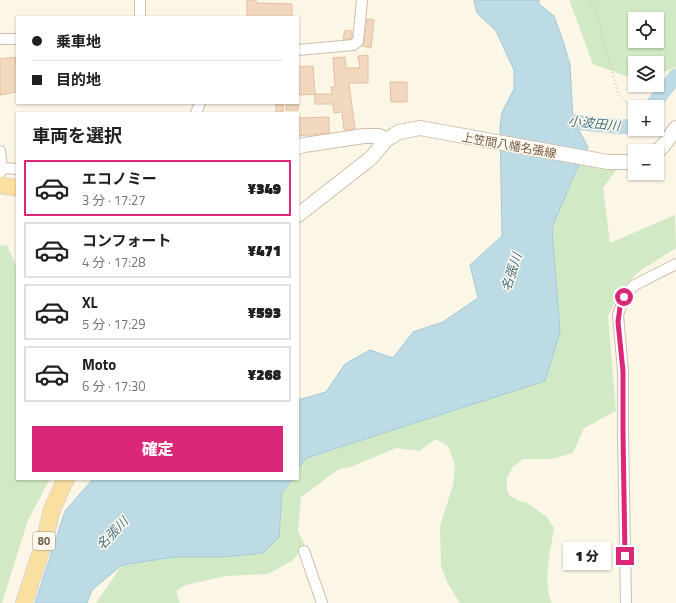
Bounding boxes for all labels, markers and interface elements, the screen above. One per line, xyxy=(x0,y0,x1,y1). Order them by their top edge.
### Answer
map controls xyxy=(628,12,664,180)
button: locate xyxy=(628,12,664,48)
text: 乗車地 xyxy=(56,30,101,53)
button: layers xyxy=(628,56,664,92)
text: 目的地 xyxy=(56,68,101,91)
button: + xyxy=(628,100,664,136)
water label: 小波田川 xyxy=(567,110,623,136)
text: 車両を選択 xyxy=(32,122,122,149)
street label: 上笠間八幡名張線 xyxy=(460,127,558,163)
button: − xyxy=(628,144,664,180)
text: エコノミー xyxy=(82,167,157,190)
icon: car xyxy=(34,170,70,206)
text: ¥349 xyxy=(248,177,281,200)
text: 3 分 · 17:27 xyxy=(82,190,146,210)
text: コンフォート xyxy=(82,229,172,252)
icon: car xyxy=(34,232,70,268)
text: ¥471 xyxy=(248,239,281,262)
water label: 名張川 xyxy=(495,248,527,294)
text: 4 分 · 17:28 xyxy=(82,252,146,272)
route start xyxy=(615,288,633,306)
text: XL xyxy=(82,291,98,314)
icon: car xyxy=(34,294,70,330)
text: ¥593 xyxy=(248,301,281,324)
text: 5 分 · 17:29 xyxy=(82,314,146,334)
text: Moto xyxy=(82,353,116,376)
icon: car xyxy=(34,356,70,392)
text: ¥268 xyxy=(248,363,281,386)
text: 6 分 · 17:30 xyxy=(82,376,146,396)
button: 確定 xyxy=(32,426,283,472)
water label: 名張川 xyxy=(91,511,134,554)
road number: 80 xyxy=(33,532,55,550)
callout: 1 分 xyxy=(563,542,611,570)
text: 1 分 xyxy=(576,546,598,566)
route end xyxy=(616,547,634,565)

